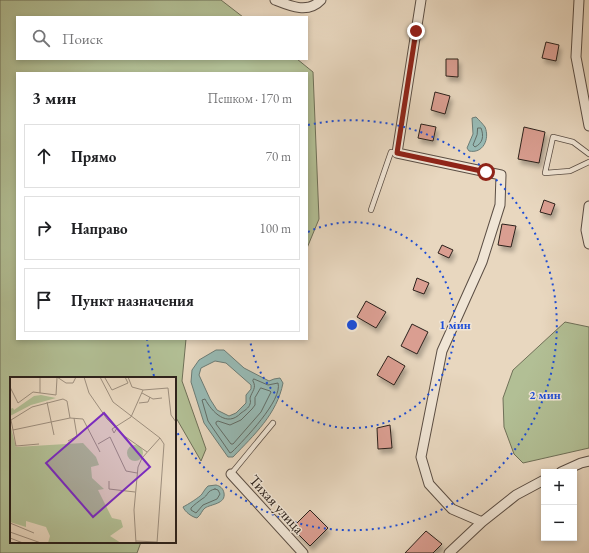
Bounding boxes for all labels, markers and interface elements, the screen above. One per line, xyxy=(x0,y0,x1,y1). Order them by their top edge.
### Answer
search box xyxy=(16,16,308,60)
route end xyxy=(407,22,425,40)
icon: search xyxy=(30,27,52,49)
text: Поиск xyxy=(62,29,103,48)
text: 3 мин xyxy=(32,87,76,109)
text: Пешком · 170 m xyxy=(208,90,292,107)
icon: ahead xyxy=(33,145,55,167)
text: Прямо xyxy=(71,147,116,166)
text: 70 m xyxy=(266,148,291,165)
route start xyxy=(477,163,495,181)
icon: right xyxy=(33,217,55,239)
text: Направо xyxy=(71,219,128,238)
text: 100 m xyxy=(260,220,291,237)
icon: arrive xyxy=(33,289,55,311)
text: Пункт назначения xyxy=(71,291,194,310)
text: 1 мин xyxy=(439,317,471,333)
centre of rings xyxy=(345,318,359,332)
inset map xyxy=(10,377,176,543)
text: 2 мин xyxy=(529,387,561,403)
map controls xyxy=(541,469,577,541)
button: + xyxy=(541,469,577,505)
street label: Тихая улица xyxy=(245,470,309,538)
button: − xyxy=(541,505,577,541)

